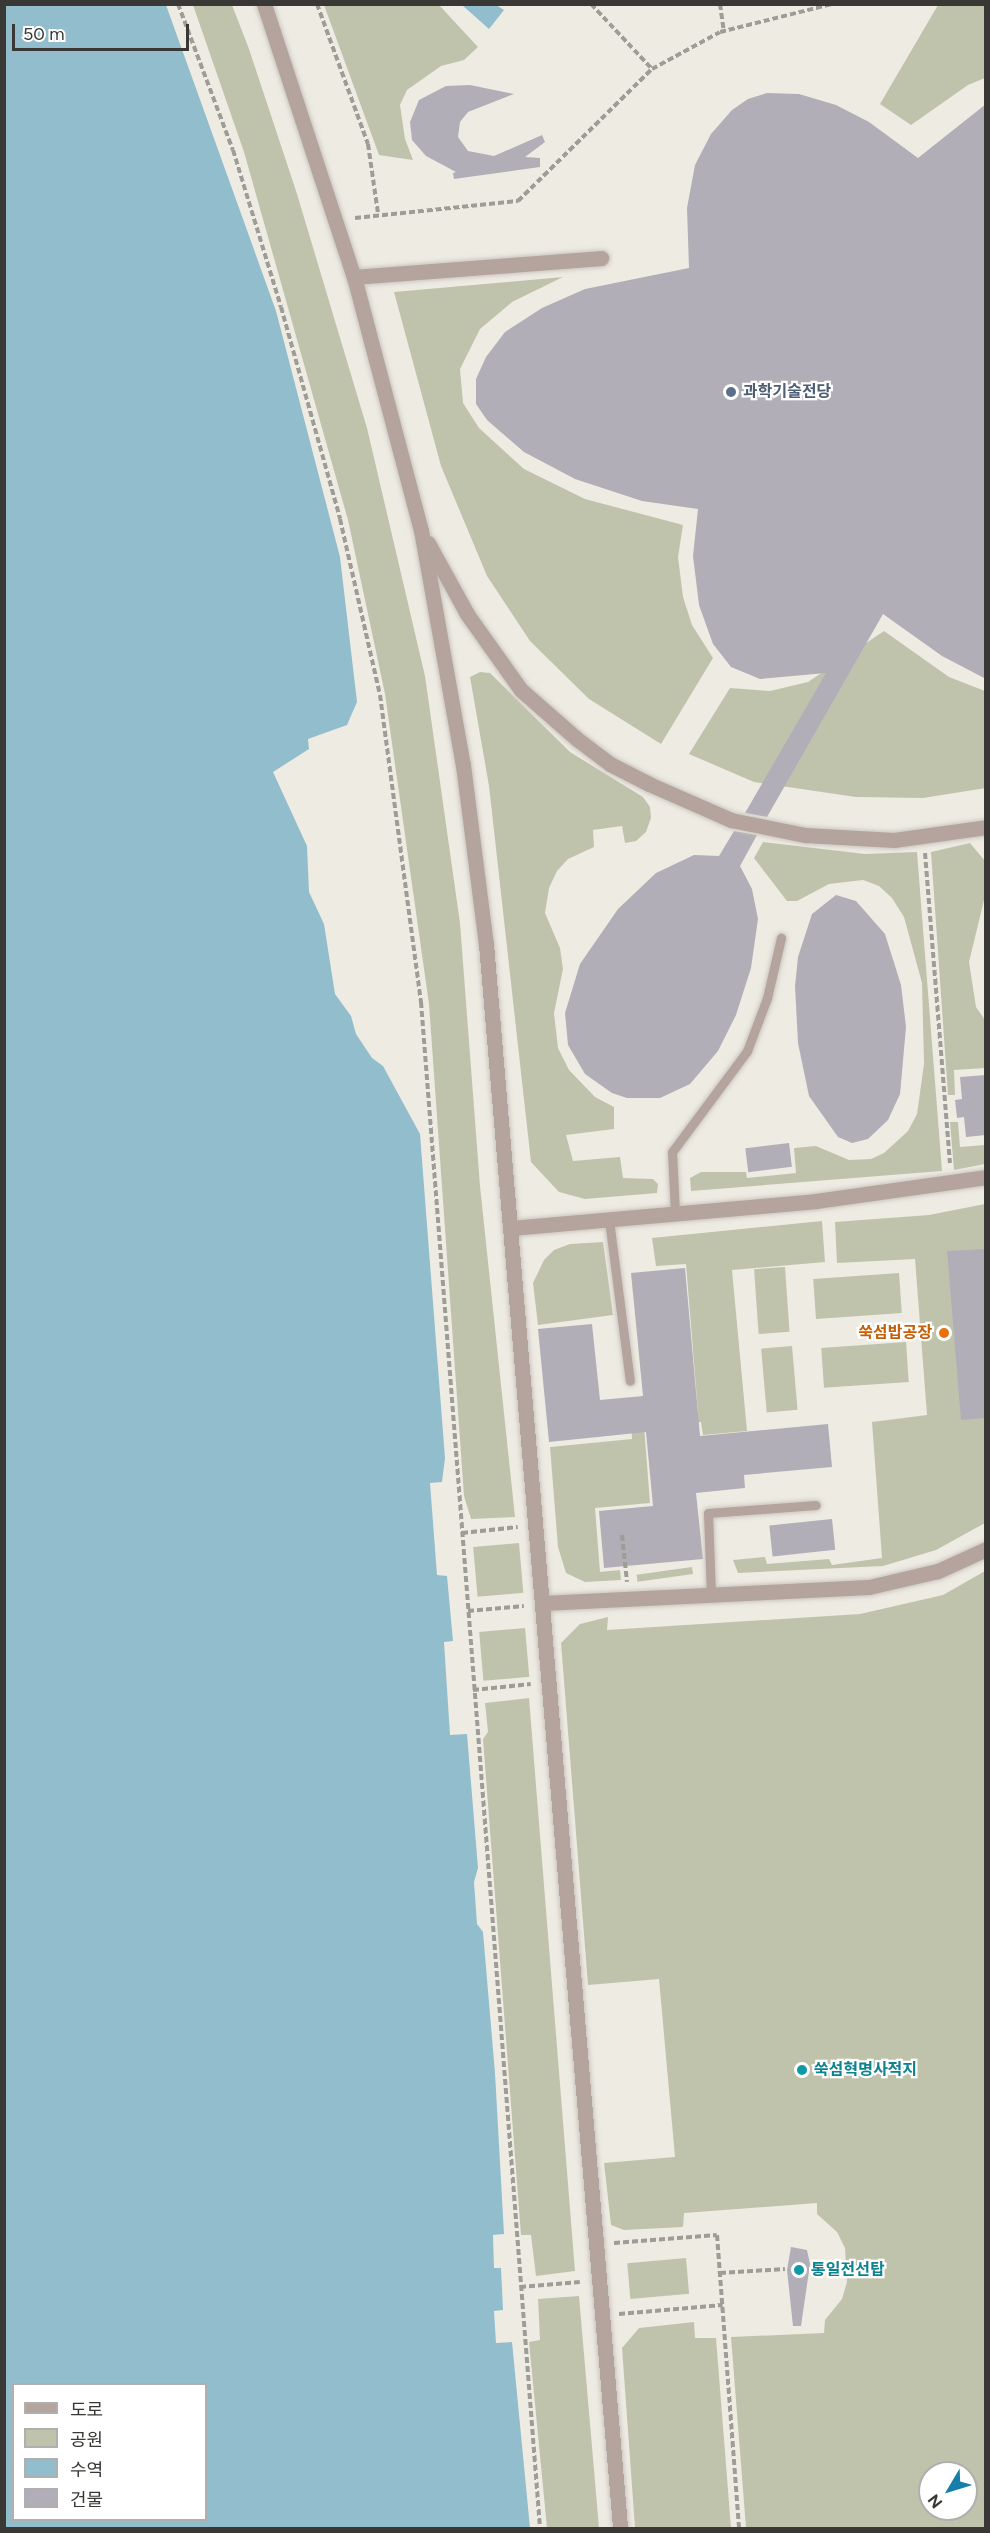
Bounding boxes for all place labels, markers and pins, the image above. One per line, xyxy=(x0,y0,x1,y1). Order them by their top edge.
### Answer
place label: 과학기술전당 xyxy=(743,382,831,402)
marker: 과학기술전당 xyxy=(724,385,738,399)
place label: 쑥섬밥공장 xyxy=(858,1323,932,1343)
marker: 쑥섬밥공장 xyxy=(937,1326,951,1340)
place label: 쑥섬혁명사적지 xyxy=(814,2060,917,2080)
marker: 쑥섬혁명사적지 xyxy=(795,2063,809,2077)
place label: 통일전선탑 xyxy=(811,2260,885,2280)
marker: 통일전선탑 xyxy=(792,2263,806,2277)

